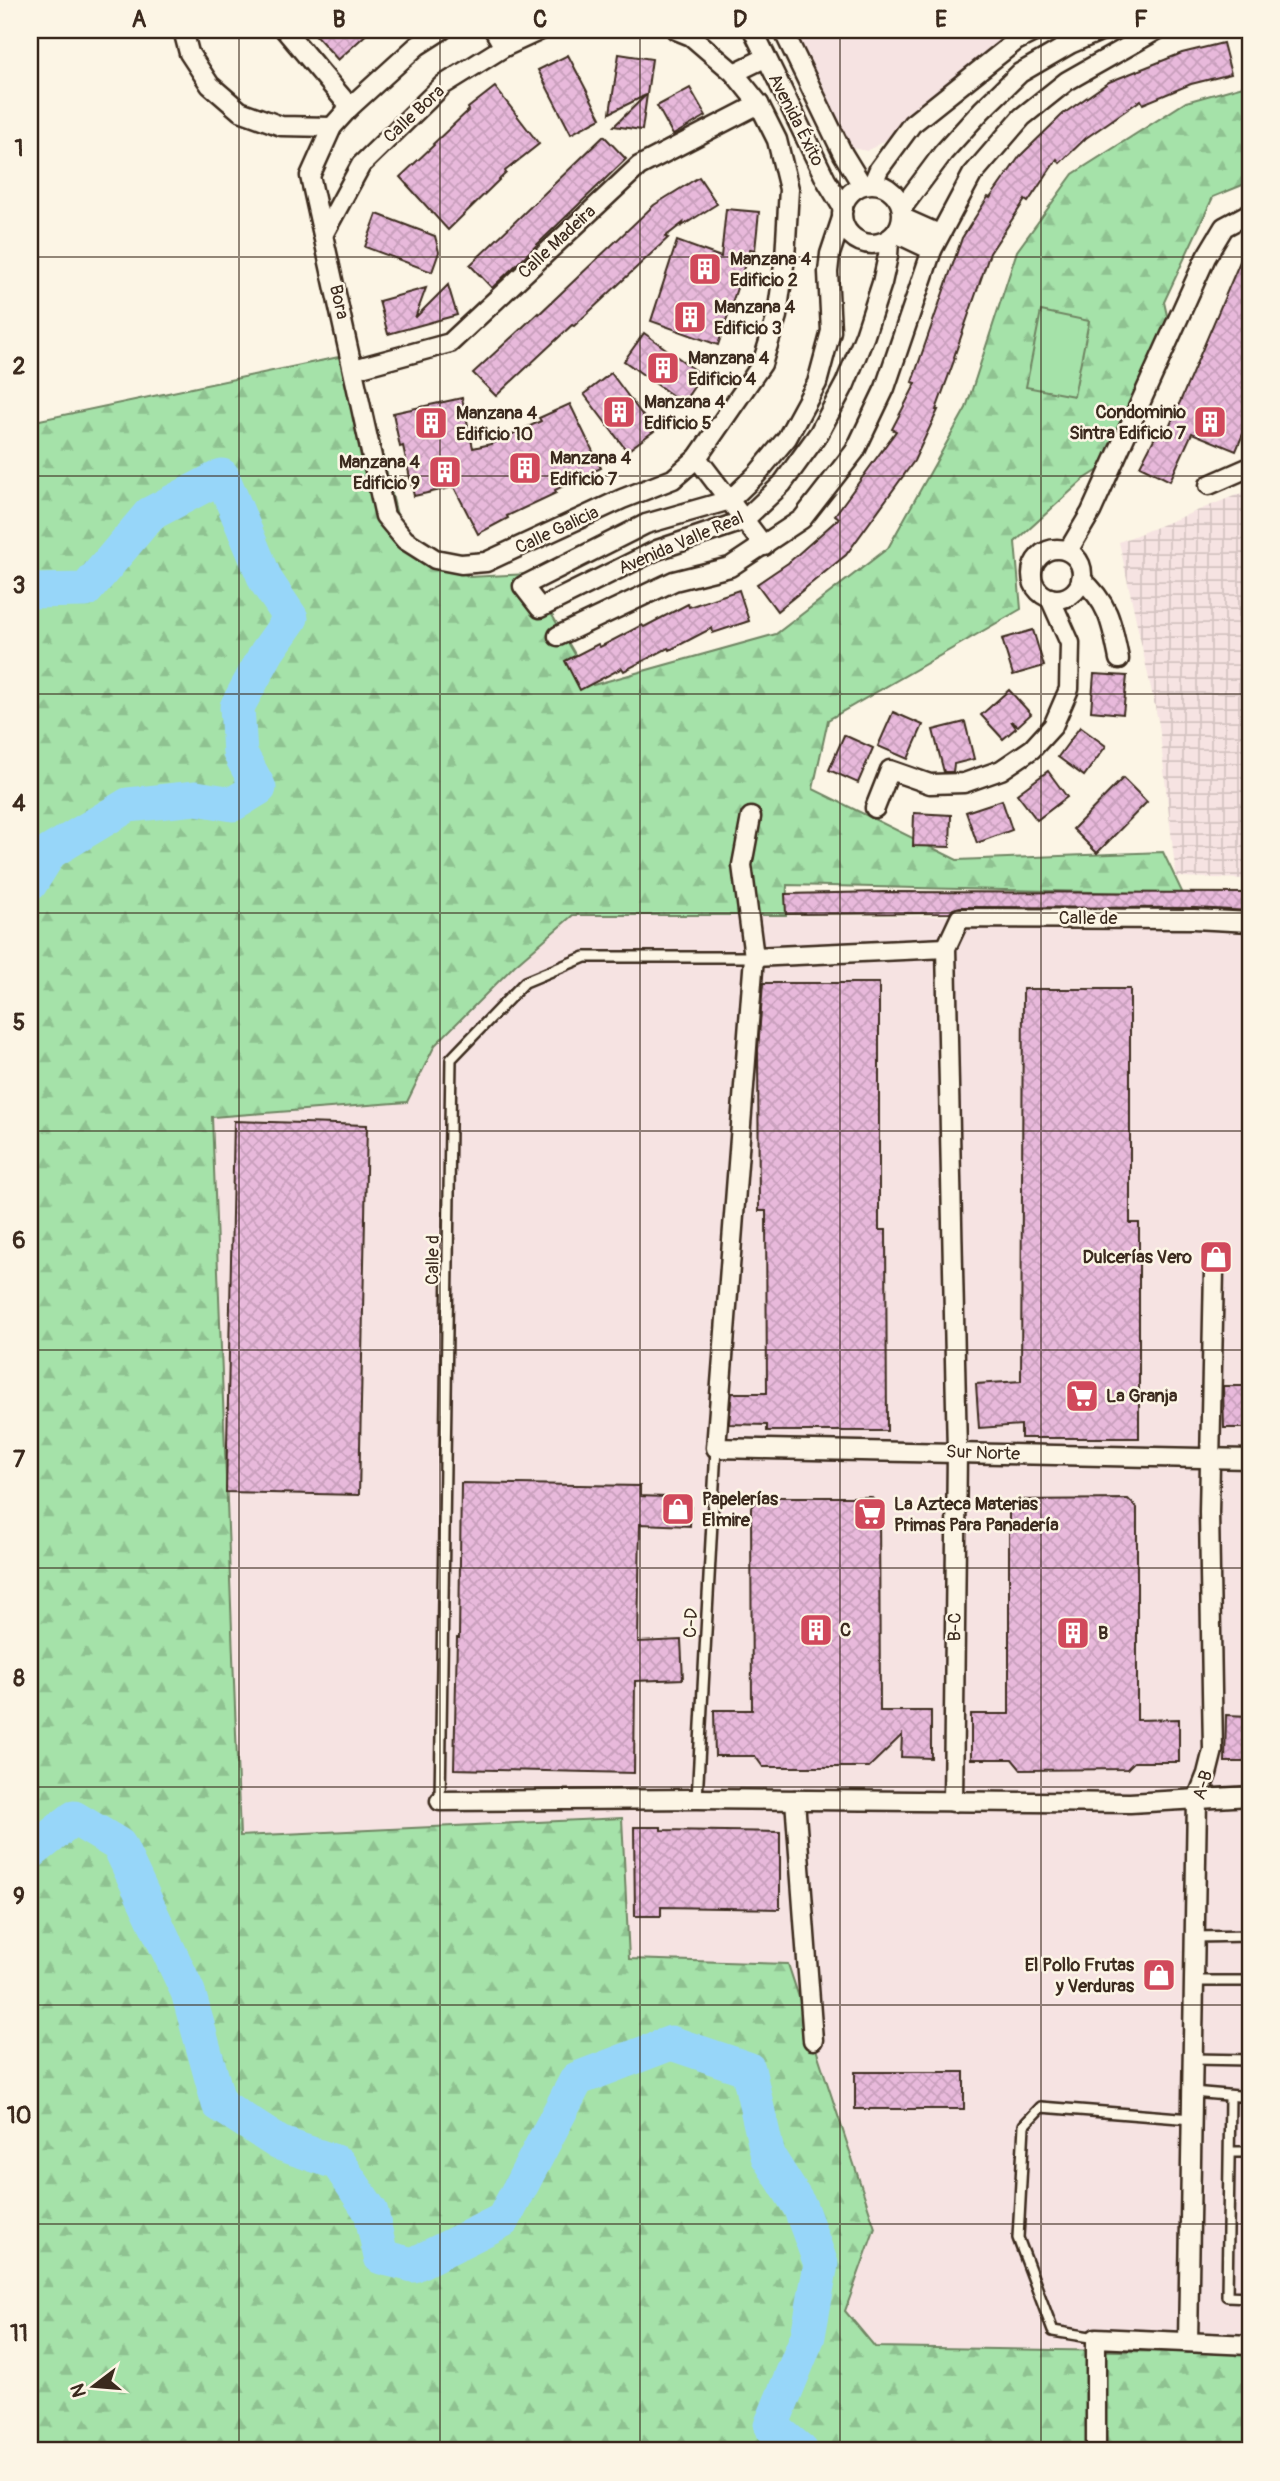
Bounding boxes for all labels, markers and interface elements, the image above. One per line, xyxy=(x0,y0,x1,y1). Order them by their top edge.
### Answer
text: A xyxy=(132,5,147,34)
text: B xyxy=(332,5,346,34)
text: C xyxy=(533,5,547,34)
text: D xyxy=(733,5,747,34)
text: E xyxy=(935,5,947,34)
text: F xyxy=(1134,5,1148,34)
street label: Avenida Éxito xyxy=(763,70,829,170)
street label: Calle Bora xyxy=(379,80,449,148)
text: 1 xyxy=(15,134,24,163)
street label: Calle Madeira xyxy=(513,200,601,284)
place label: Manzana 4 Edificio 2 xyxy=(730,248,812,292)
building icon: Manzana 4 Edificio 2 xyxy=(686,250,724,288)
street label: Bora xyxy=(324,283,354,321)
place label: Manzana 4 Edificio 3 xyxy=(714,296,796,340)
building icon: Manzana 4 Edificio 3 xyxy=(671,298,709,336)
place label: Manzana 4 Edificio 4 xyxy=(688,347,770,391)
building icon: Manzana 4 Edificio 4 xyxy=(644,349,682,387)
text: 2 xyxy=(13,352,26,381)
place label: Manzana 4 Edificio 5 xyxy=(644,391,726,435)
building icon: Manzana 4 Edificio 5 xyxy=(600,393,638,431)
place label: Condominio Sintra Edificio 7 xyxy=(1069,401,1186,445)
place label: Manzana 4 Edificio 10 xyxy=(456,402,538,446)
building icon: Condominio Sintra Edificio 7 xyxy=(1191,403,1229,441)
building icon: Manzana 4 Edificio 10 xyxy=(412,404,450,442)
place label: Manzana 4 Edificio 7 xyxy=(550,447,632,491)
building icon: Manzana 4 Edificio 7 xyxy=(506,449,544,487)
place label: Manzana 4 Edificio 9 xyxy=(339,451,421,495)
building icon: Manzana 4 Edificio 9 xyxy=(426,453,464,491)
street label: Calle Galicia xyxy=(512,501,602,559)
street label: Avenida Valle Real xyxy=(615,506,747,580)
text: 3 xyxy=(13,571,25,600)
text: 4 xyxy=(12,789,26,818)
street label: Calle de xyxy=(1059,907,1117,930)
text: 5 xyxy=(13,1008,25,1037)
text: 6 xyxy=(12,1226,26,1255)
street label: Calle d xyxy=(421,1235,445,1285)
shop icon: Dulcerías Vero xyxy=(1197,1238,1235,1276)
place label: Dulcerías Vero xyxy=(1083,1246,1192,1269)
supermarket icon: La Granja xyxy=(1063,1377,1101,1415)
place label: La Granja xyxy=(1106,1385,1178,1408)
street label: Sur Norte xyxy=(945,1440,1021,1466)
text: 7 xyxy=(13,1445,26,1474)
place label: Papelerías Elmire xyxy=(702,1488,779,1532)
shop icon: Papelerías Elmire xyxy=(659,1490,697,1528)
place label: La Azteca Materias Primas Para Panadería xyxy=(894,1493,1059,1537)
supermarket icon: La Azteca Materias Primas Para Panadería xyxy=(851,1495,889,1533)
street label: C-D xyxy=(679,1607,703,1639)
building icon: C xyxy=(797,1611,835,1649)
street label: B-C xyxy=(943,1612,967,1642)
building icon: B xyxy=(1054,1614,1092,1652)
place label: C xyxy=(840,1619,851,1642)
place label: B xyxy=(1098,1622,1108,1645)
text: 8 xyxy=(13,1664,25,1693)
street label: A-B xyxy=(1188,1768,1218,1802)
text: 9 xyxy=(13,1882,25,1911)
place label: El Pollo Frutas y Verduras xyxy=(1025,1954,1135,1998)
shop icon: El Pollo Frutas y Verduras xyxy=(1140,1956,1178,1994)
text: 10 xyxy=(7,2101,31,2130)
text: 11 xyxy=(10,2319,28,2348)
north arrow xyxy=(60,2352,130,2422)
text: N xyxy=(65,2381,92,2400)

